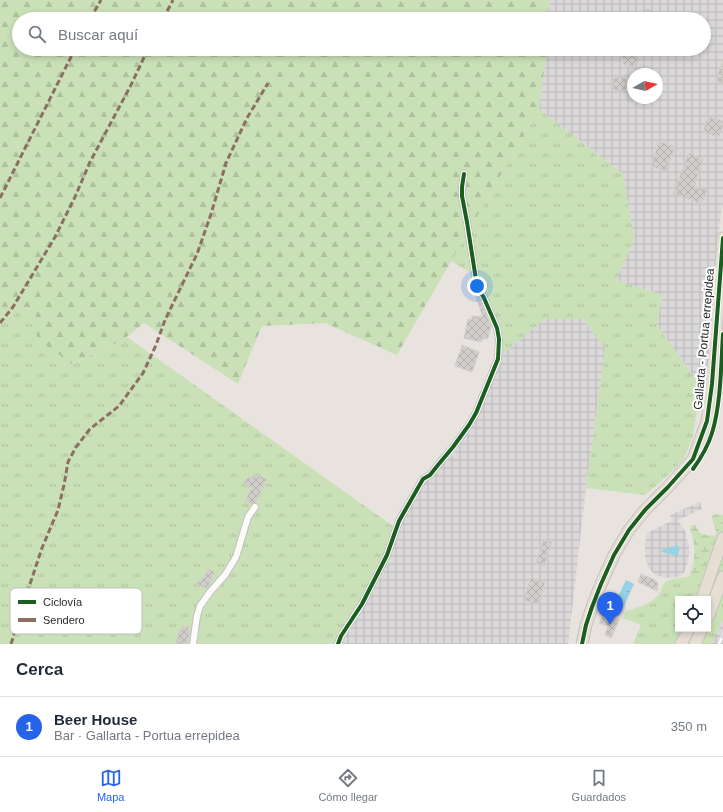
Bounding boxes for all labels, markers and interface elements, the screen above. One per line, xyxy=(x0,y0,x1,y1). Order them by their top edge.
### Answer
search box xyxy=(12,12,711,56)
icon: search xyxy=(26,23,48,45)
text: Buscar aquí xyxy=(58,26,138,43)
north arrow xyxy=(627,68,663,104)
street label: Gallarta - Portua errepidea xyxy=(691,267,717,410)
your location xyxy=(467,276,487,296)
legend xyxy=(10,588,142,634)
pin: 1 xyxy=(597,592,623,625)
text: Ciclovía xyxy=(43,596,83,608)
map controls xyxy=(675,596,711,632)
button: locate xyxy=(675,596,711,632)
text: Sendero xyxy=(43,614,85,626)
text: Cerca xyxy=(16,660,63,679)
text: Beer House xyxy=(54,711,137,728)
text: 1 xyxy=(25,719,33,734)
text: 350 m xyxy=(671,719,707,734)
text: Bar · Gallarta - Portua errepidea xyxy=(54,728,240,743)
tab: Mapa xyxy=(97,767,124,803)
tab: Cómo llegar xyxy=(318,767,378,803)
tab: Guardados xyxy=(572,767,626,803)

